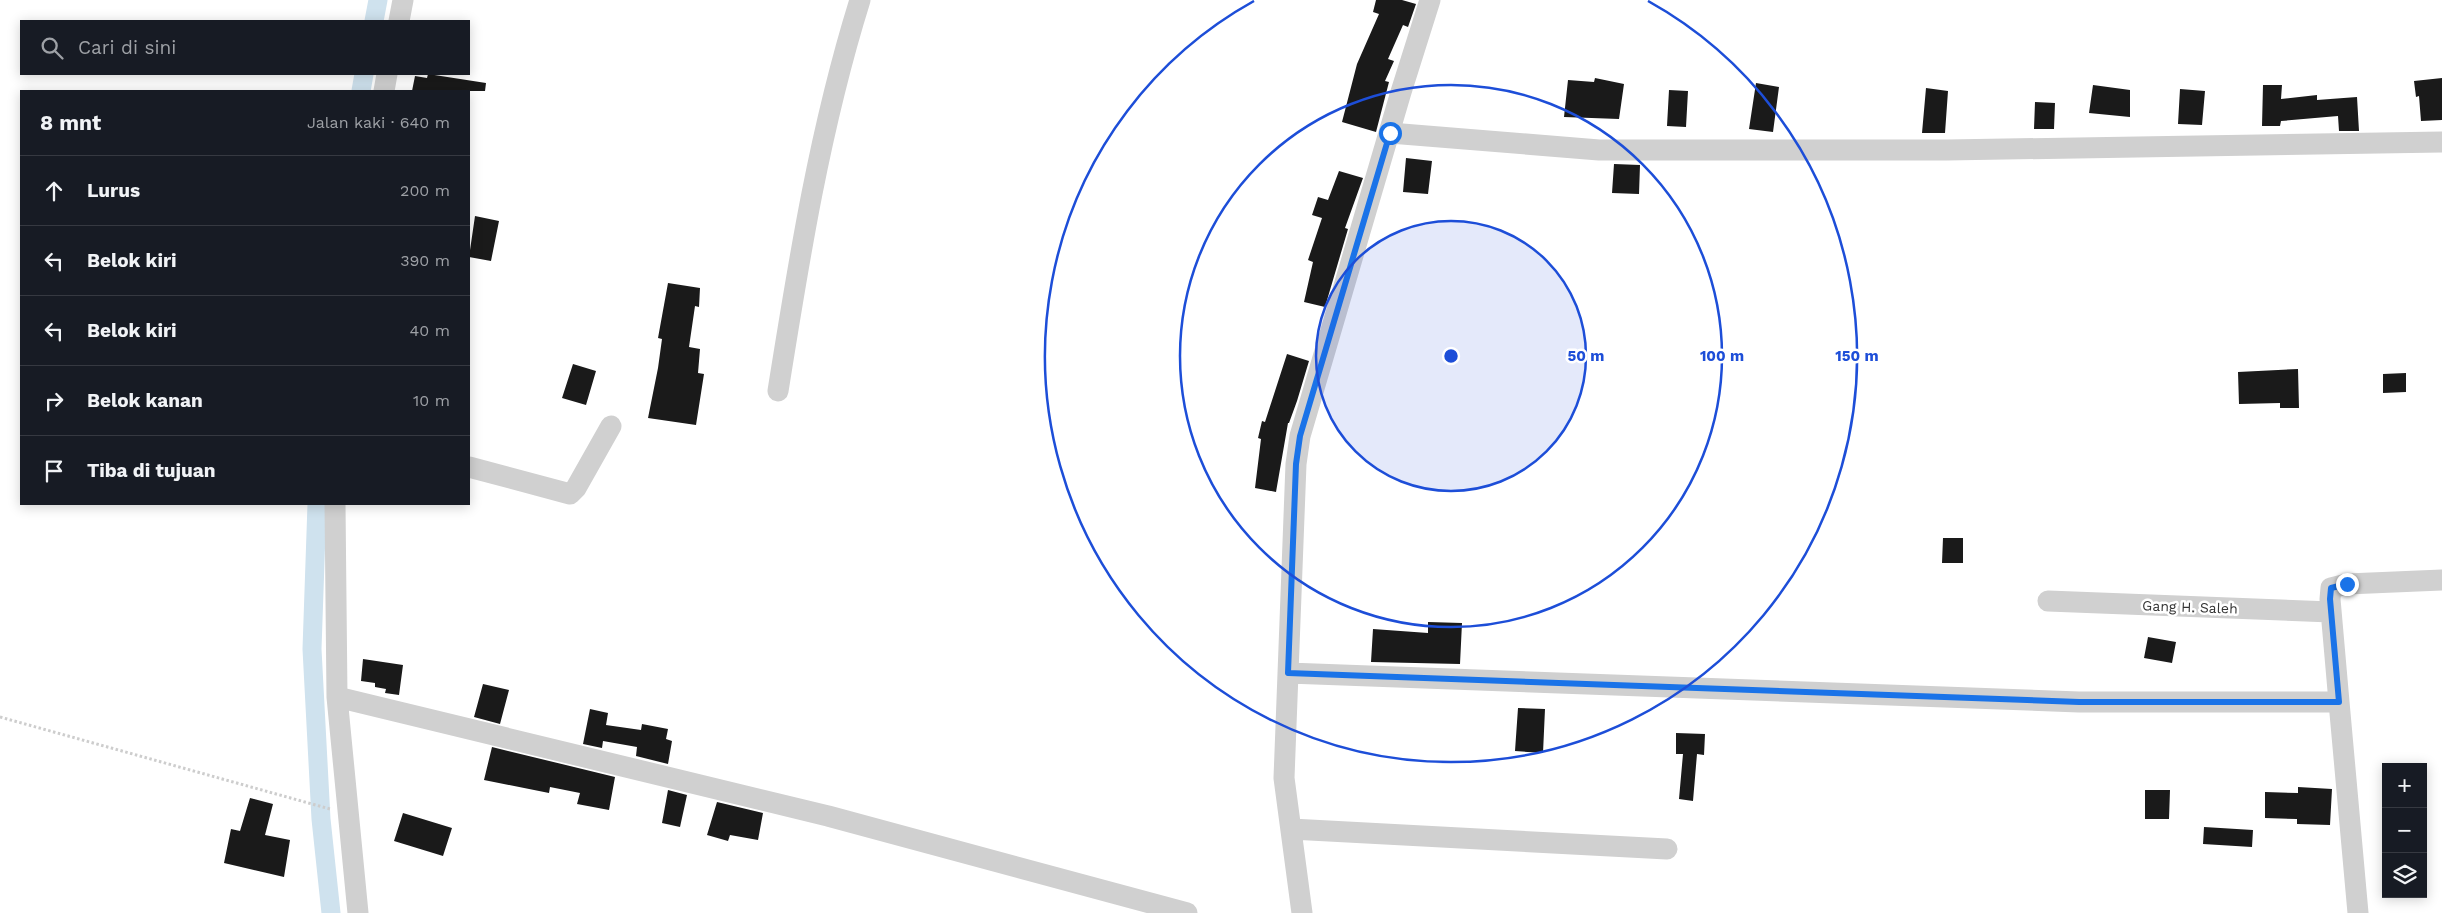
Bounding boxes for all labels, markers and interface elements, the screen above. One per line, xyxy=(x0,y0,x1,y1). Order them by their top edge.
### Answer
search box xyxy=(20,20,470,75)
icon: search xyxy=(38,34,66,62)
text: Cari di sini xyxy=(78,36,176,59)
text: 8 mnt xyxy=(40,110,101,135)
text: Jalan kaki · 640 m xyxy=(307,113,450,132)
route start xyxy=(1379,122,1402,145)
icon: ahead xyxy=(40,177,68,205)
text: Lurus xyxy=(87,179,140,202)
text: 200 m xyxy=(400,181,450,200)
icon: left xyxy=(40,247,68,275)
text: Belok kiri xyxy=(87,249,177,272)
text: 390 m xyxy=(400,251,450,270)
icon: left xyxy=(40,317,68,345)
text: Belok kiri xyxy=(87,319,177,342)
text: 40 m xyxy=(410,321,450,340)
centre of rings xyxy=(1442,347,1460,365)
text: 50 m xyxy=(1568,347,1604,365)
text: 100 m xyxy=(1700,347,1744,365)
text: 150 m xyxy=(1835,347,1879,365)
icon: right xyxy=(40,387,68,415)
text: Belok kanan xyxy=(87,389,203,412)
text: 10 m xyxy=(413,391,450,410)
icon: arrive xyxy=(40,457,68,485)
text: Tiba di tujuan xyxy=(87,459,216,482)
route end xyxy=(2336,573,2359,596)
street label: Gang H. Saleh xyxy=(2142,597,2238,617)
map controls xyxy=(2382,763,2427,898)
button: + xyxy=(2382,763,2427,808)
button: − xyxy=(2382,808,2427,853)
button: layers xyxy=(2382,853,2427,898)

